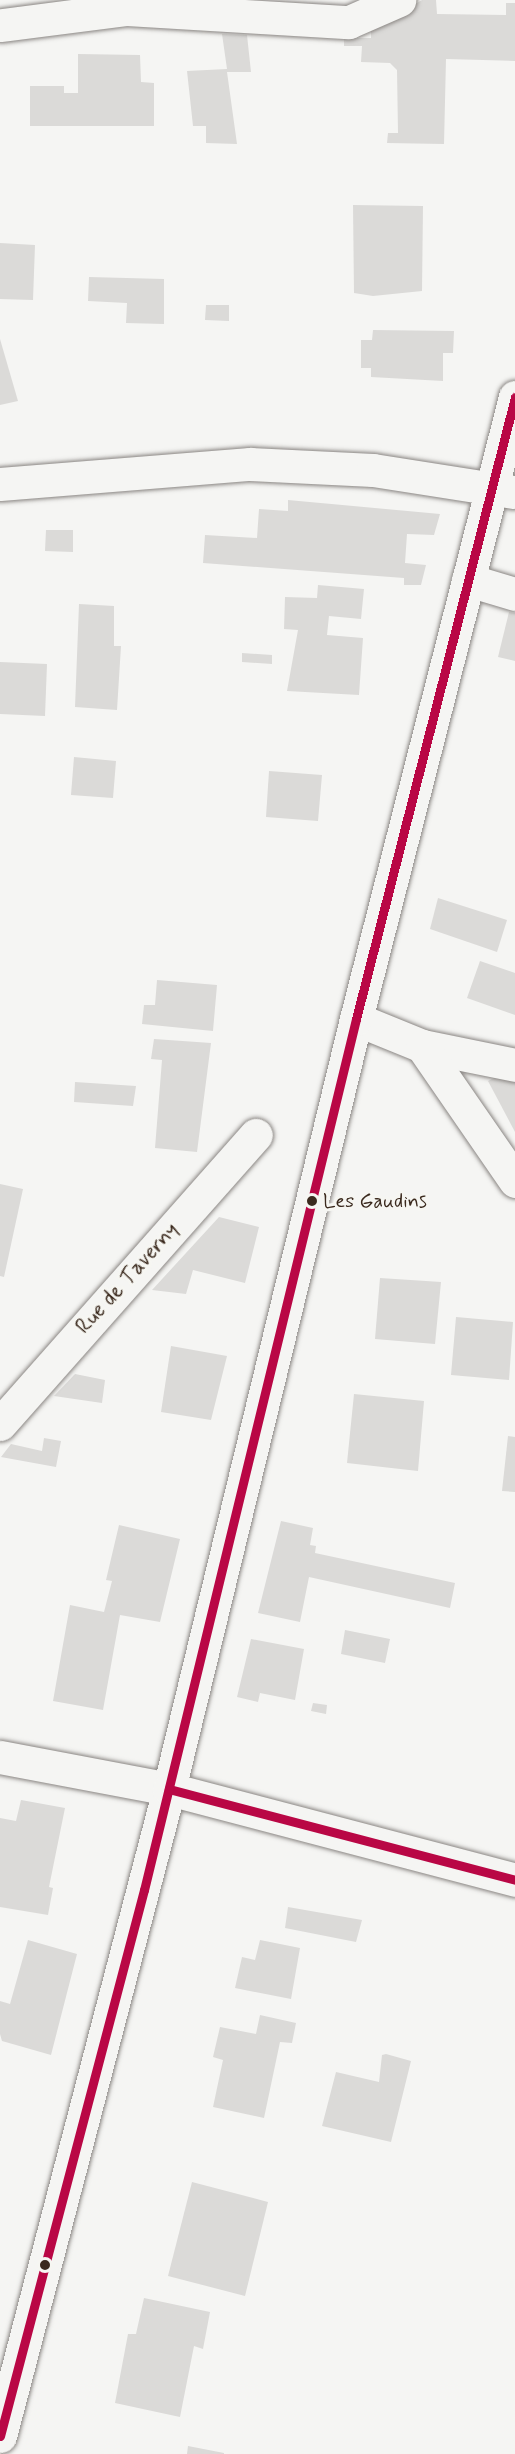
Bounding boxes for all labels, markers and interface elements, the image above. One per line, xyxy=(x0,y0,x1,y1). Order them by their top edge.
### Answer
place label: Les Gaudins xyxy=(323,1189,428,1213)
marker: Les Gaudins xyxy=(306,1195,318,1207)
street label: Rue de Taverny xyxy=(72,1219,184,1339)
unlabelled marker xyxy=(39,2259,51,2271)

